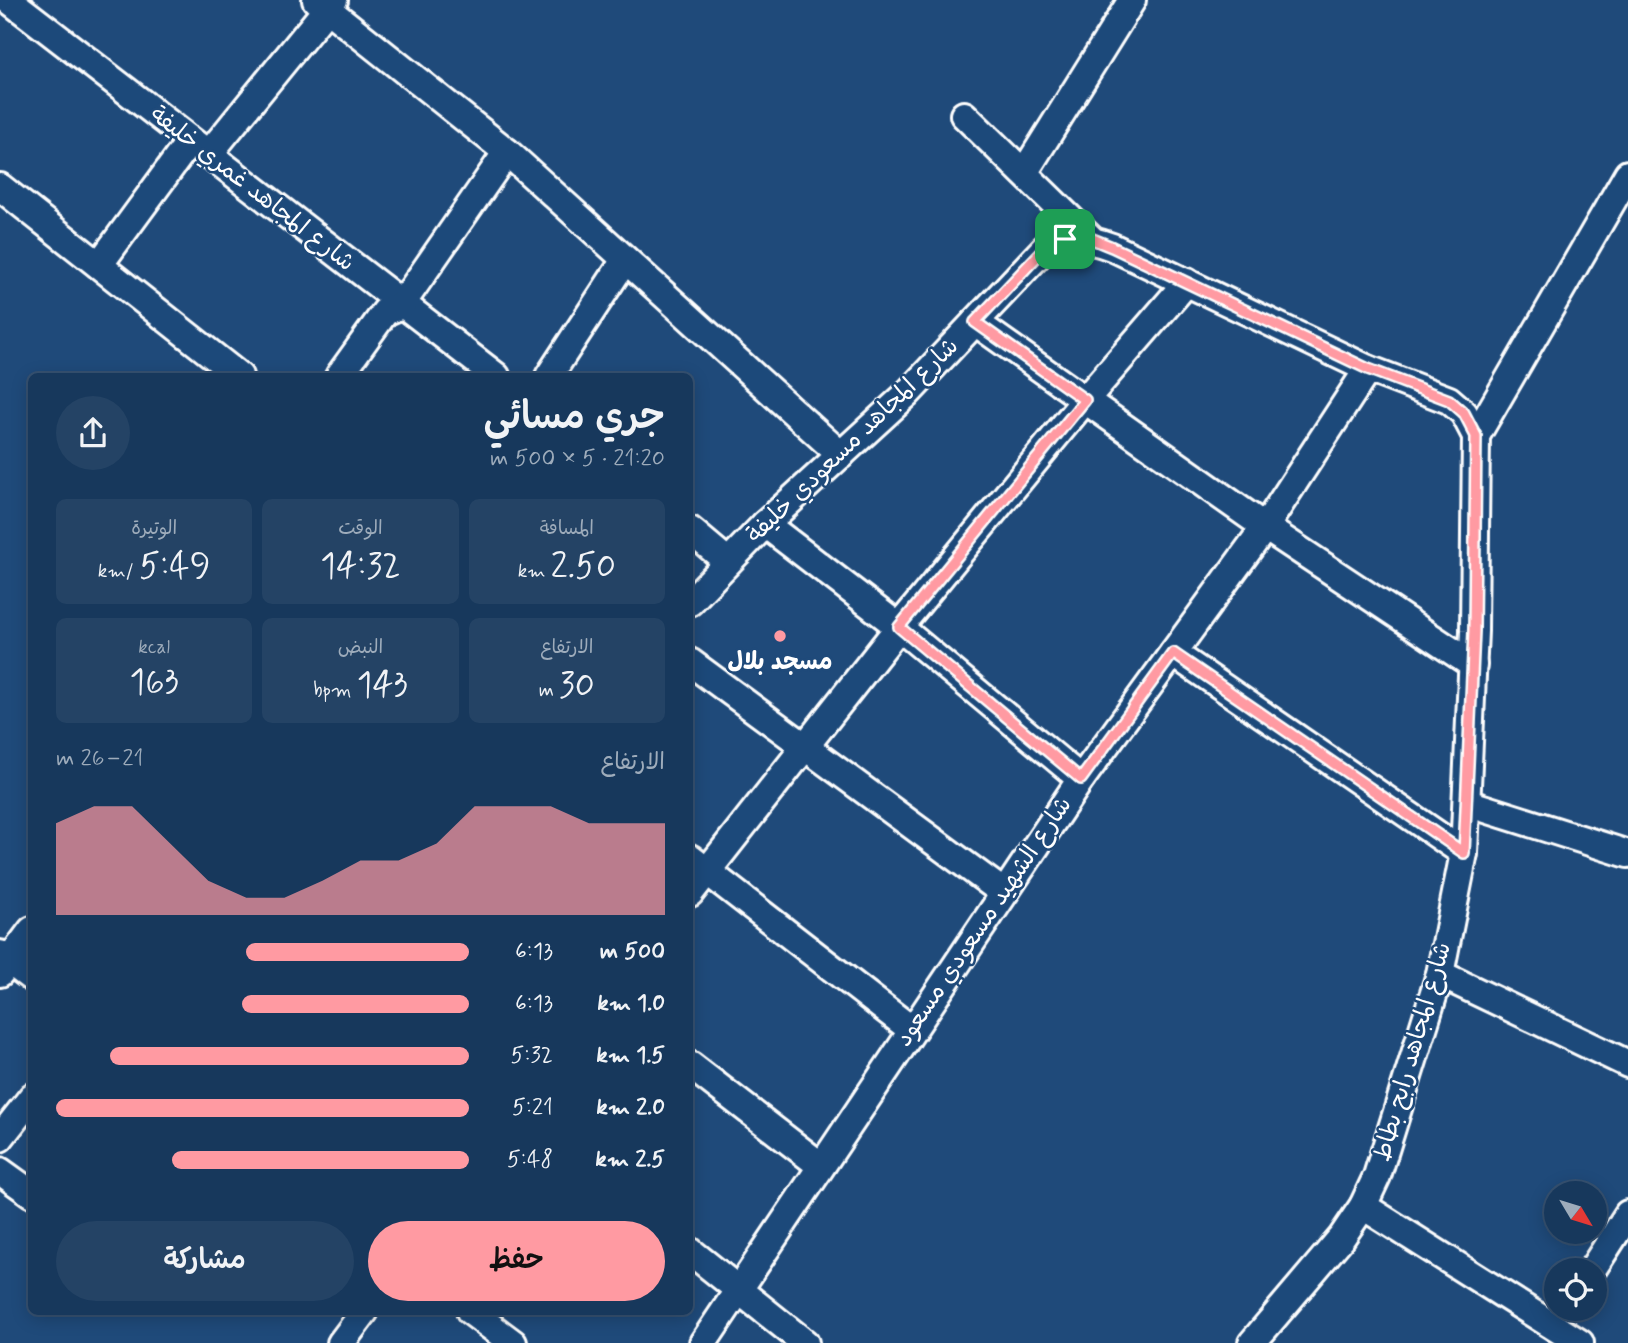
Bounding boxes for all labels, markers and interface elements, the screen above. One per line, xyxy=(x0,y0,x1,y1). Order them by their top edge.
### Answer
street label: شارع المجاهد غمري خليفة xyxy=(143,99,361,279)
pin xyxy=(1035,209,1095,269)
icon: arrive xyxy=(1046,220,1084,258)
street label: شارع المجاهد مسعودي خليفة xyxy=(740,331,966,551)
text: جري مسائي xyxy=(484,393,665,442)
button: share xyxy=(56,396,130,470)
text: 21:20 · 5 × 500 m xyxy=(490,444,665,474)
text: الوتيرة xyxy=(131,516,177,541)
text: الوقت xyxy=(338,516,383,541)
text: المسافة xyxy=(540,516,594,541)
text: 5:49 xyxy=(139,544,211,590)
text: 14:32 xyxy=(320,544,401,590)
text: 2.50 xyxy=(551,544,616,590)
text: /km xyxy=(98,559,139,584)
text: km xyxy=(518,559,551,584)
marker: مسجد بلال xyxy=(772,628,788,644)
text: kcal xyxy=(138,635,170,660)
text: النبض xyxy=(338,635,383,660)
text: الارتفاع xyxy=(540,635,593,660)
place label: مسجد بلال xyxy=(727,647,833,678)
text: 163 xyxy=(130,660,179,706)
text: 143 xyxy=(357,663,408,709)
text: 30 xyxy=(559,663,595,709)
text: bpm xyxy=(313,678,357,703)
text: m xyxy=(539,678,559,703)
text: 21–26 m xyxy=(56,744,143,774)
text: الارتفاع xyxy=(601,748,665,778)
street label: شارع الشهيد مسعودي مسعود xyxy=(889,791,1079,1053)
text: 6:13 xyxy=(515,937,553,967)
text: 500 m xyxy=(600,937,665,967)
street label: شارع المجاهد رابح بطاط xyxy=(1367,939,1459,1165)
text: 6:13 xyxy=(515,989,553,1019)
text: 1.0 km xyxy=(597,989,665,1019)
text: 5:32 xyxy=(511,1041,553,1071)
text: 1.5 km xyxy=(596,1041,665,1071)
text: 5:21 xyxy=(512,1093,553,1123)
text: 2.0 km xyxy=(596,1093,665,1123)
text: 5:48 xyxy=(507,1145,553,1175)
text: 2.5 km xyxy=(595,1145,665,1175)
north arrow xyxy=(1544,1181,1606,1244)
map controls xyxy=(1544,1181,1607,1321)
button: مشاركة xyxy=(56,1221,354,1301)
button: حفظ xyxy=(368,1221,665,1301)
button: locate xyxy=(1544,1258,1607,1321)

